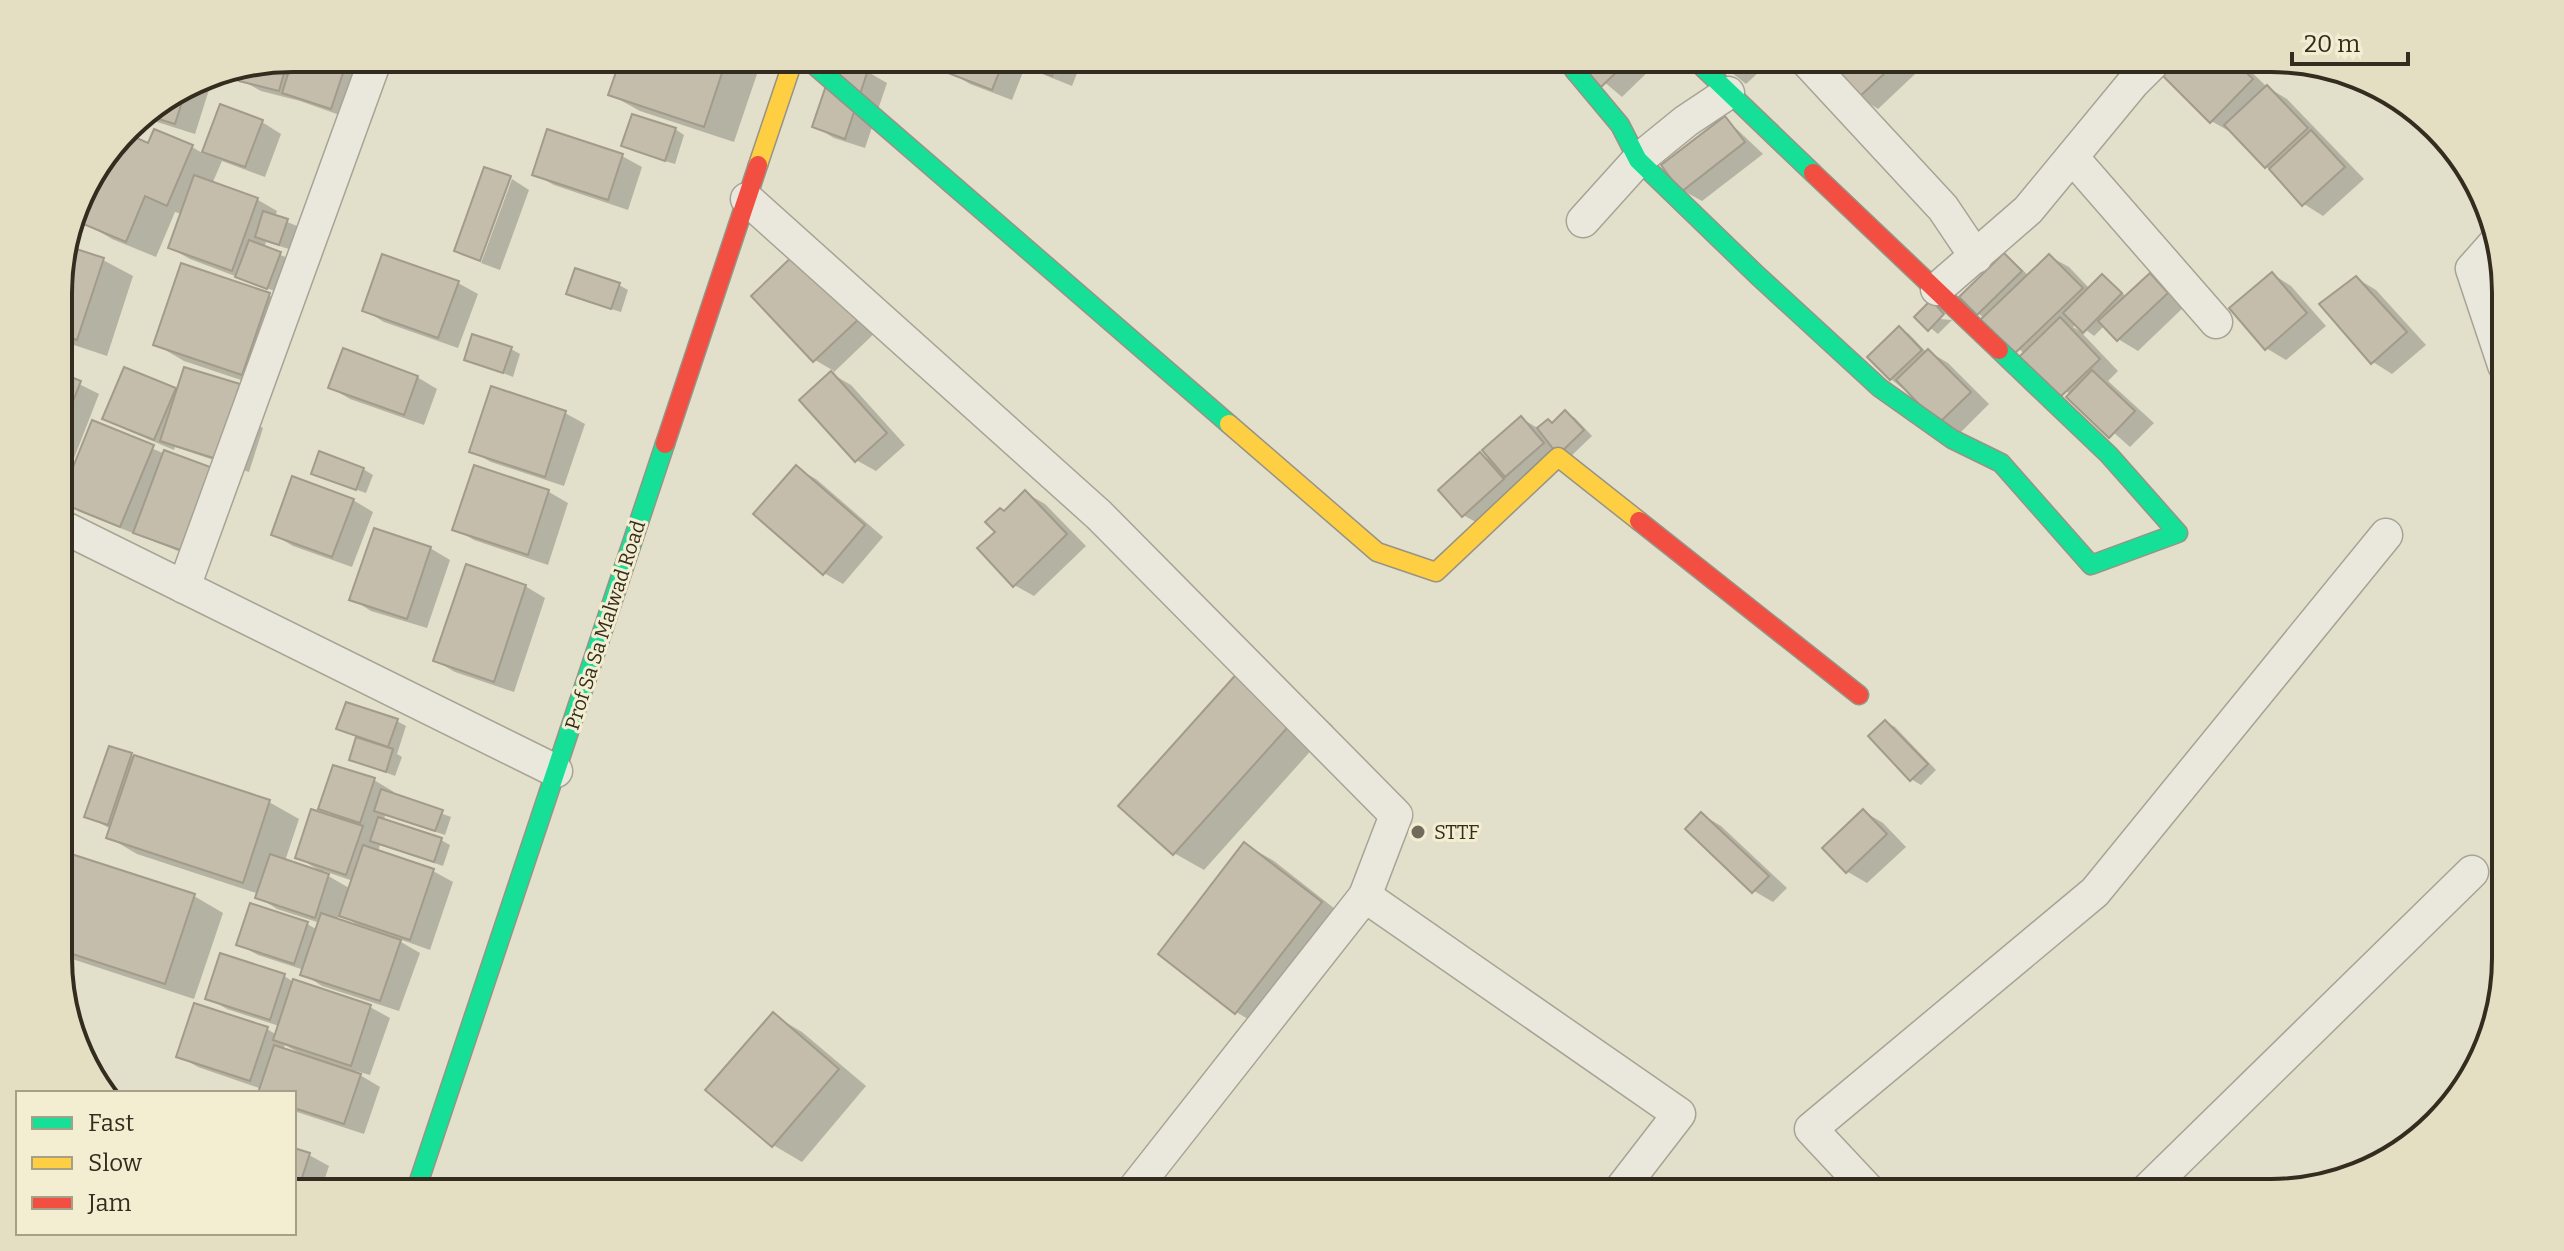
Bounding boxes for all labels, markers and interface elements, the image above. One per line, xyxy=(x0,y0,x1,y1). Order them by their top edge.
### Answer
scale bar xyxy=(2292,16,2408,66)
text: 20 m xyxy=(2304,30,2360,58)
street label: Prof Sa Sa Malwad Road xyxy=(560,517,650,733)
place label: STTF xyxy=(1434,820,1479,844)
marker: STTF xyxy=(1409,823,1427,841)
legend xyxy=(16,1091,296,1235)
text: Fast xyxy=(88,1109,134,1137)
text: Slow xyxy=(88,1149,143,1177)
text: Jam xyxy=(87,1189,132,1217)

